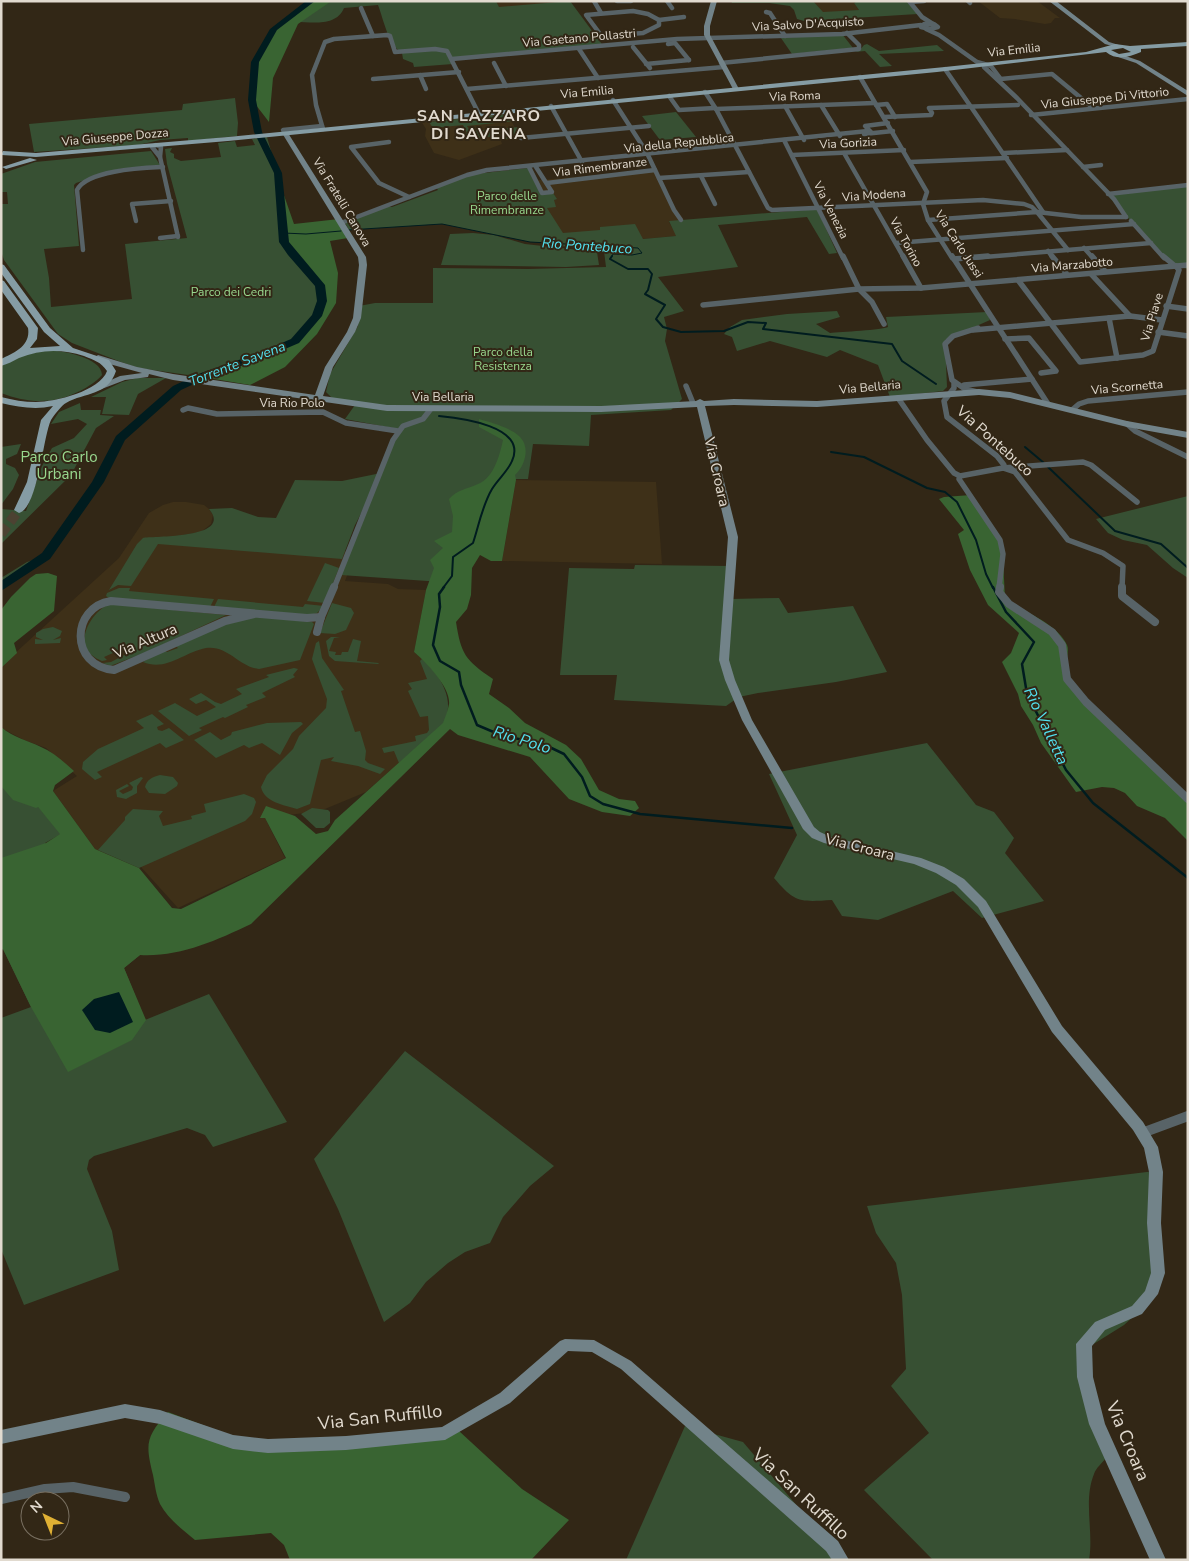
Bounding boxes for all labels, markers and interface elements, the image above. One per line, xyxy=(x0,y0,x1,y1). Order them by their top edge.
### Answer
street label: Via Salvo D'Acquisto xyxy=(751,13,865,35)
street label: Via Gaetano Pollastri xyxy=(521,25,636,51)
street label: Via Emilia xyxy=(986,39,1041,61)
street label: Via Emilia xyxy=(559,82,614,102)
street label: Via Giuseppe Di Vittorio xyxy=(1039,83,1170,113)
street label: Via Roma xyxy=(768,87,821,105)
district label: SAN LAZZARO DI SAVENA xyxy=(417,105,541,145)
street label: Via Giuseppe Dozza xyxy=(60,124,169,150)
street label: Via della Repubblica xyxy=(622,129,735,157)
street label: Via Gorizia xyxy=(818,134,877,153)
street label: Via Rimembranze xyxy=(551,153,648,181)
street label: Via Fratelli Canova xyxy=(309,154,375,249)
street label: Via Venezia xyxy=(809,178,852,241)
street label: Via Modena xyxy=(841,185,906,205)
park label: Parco delle Rimembranze xyxy=(470,188,544,218)
street label: Via Carlo Jussi xyxy=(931,206,987,281)
street label: Via Torino xyxy=(885,214,926,270)
water label: Rio Pontebuco xyxy=(541,233,633,259)
street label: Via Marzabotto xyxy=(1030,253,1114,277)
park label: Parco dei Cedri xyxy=(191,284,271,300)
street label: Via Piave xyxy=(1137,291,1167,344)
water label: Torrente Savena xyxy=(186,337,288,391)
park label: Parco della Resistenza xyxy=(473,344,533,374)
street label: Via Bellaria xyxy=(837,376,902,398)
street label: Via Scornetta xyxy=(1089,376,1164,398)
street label: Via Bellaria xyxy=(411,389,474,405)
street label: Via Rio Polo xyxy=(258,395,325,411)
street label: Via Pontebuco xyxy=(951,400,1038,481)
street label: Via Croara xyxy=(699,434,735,509)
park label: Parco Carlo Urbani xyxy=(20,447,98,484)
street label: Via Altura xyxy=(109,619,180,664)
water label: Rio Valletta xyxy=(1018,684,1074,768)
water label: Rio Polo xyxy=(490,721,554,759)
street label: Via Croara xyxy=(822,829,897,865)
street label: Via Croara xyxy=(1100,1396,1156,1485)
street label: Via San Ruffillo xyxy=(316,1399,443,1436)
street label: Via San Ruffillo xyxy=(746,1442,855,1545)
north arrow xyxy=(20,1491,70,1541)
text: N xyxy=(26,1496,47,1517)

